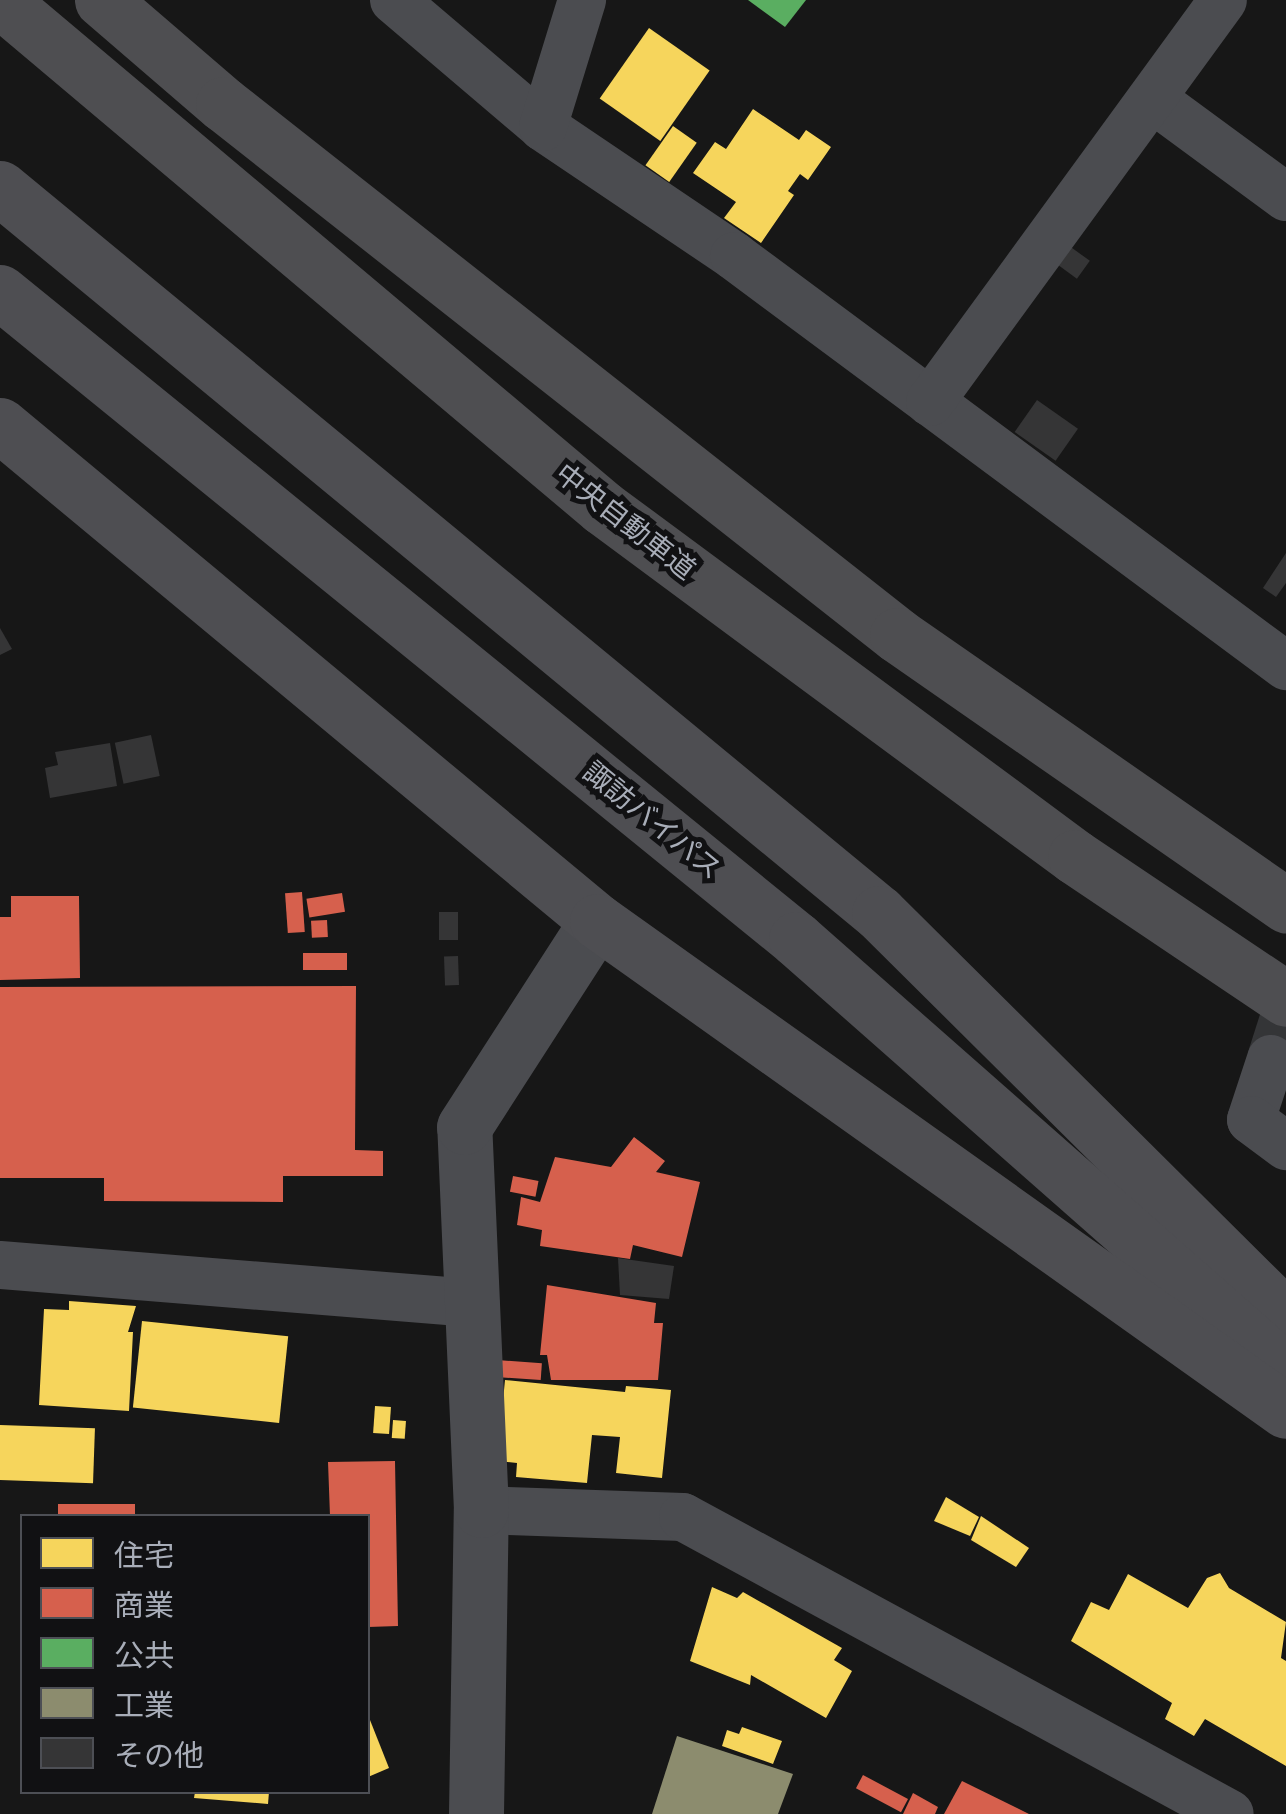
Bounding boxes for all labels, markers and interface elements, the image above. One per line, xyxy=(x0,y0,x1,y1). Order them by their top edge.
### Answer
street label: 中央自動車道 xyxy=(548,457,702,587)
street label: 諏訪バイパス xyxy=(576,755,728,887)
legend xyxy=(20,1514,370,1794)
text: 住宅 xyxy=(114,1538,174,1574)
text: 商業 xyxy=(114,1588,174,1624)
text: 公共 xyxy=(114,1638,174,1674)
text: 工業 xyxy=(114,1688,174,1724)
text: その他 xyxy=(114,1738,204,1774)

